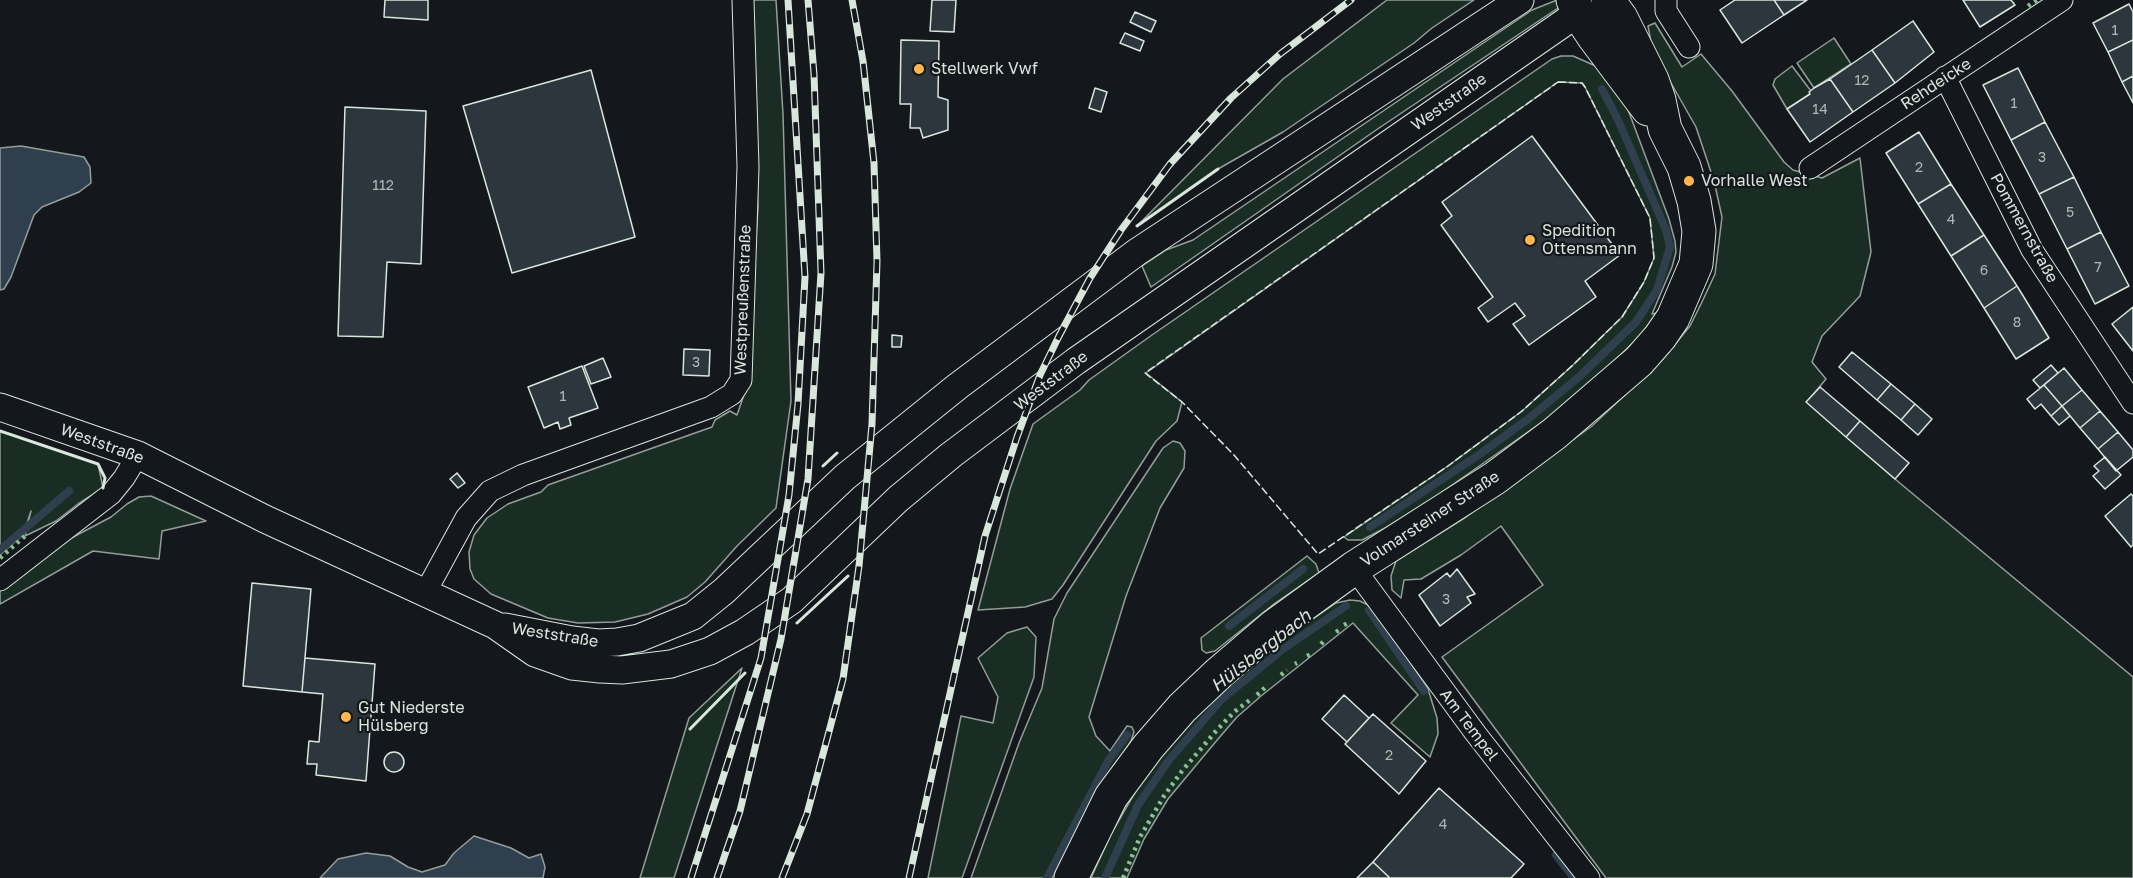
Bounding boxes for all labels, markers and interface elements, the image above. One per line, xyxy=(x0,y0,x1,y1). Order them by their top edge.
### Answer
house number: 1 xyxy=(2112,23,2118,39)
street label: Rehdeicke xyxy=(1897,54,1975,114)
place label: Stellwerk Vwf xyxy=(931,59,1038,79)
marker: Stellwerk Vwf xyxy=(912,62,926,76)
street label: Weststraße xyxy=(1408,69,1490,135)
house number: 12 xyxy=(1855,73,1869,89)
house number: 1 xyxy=(2011,96,2017,112)
house number: 14 xyxy=(1812,102,1828,118)
house number: 3 xyxy=(2038,150,2046,166)
house number: 2 xyxy=(1915,160,1923,176)
street label: Pommernstraße xyxy=(1986,170,2062,286)
place label: Vorhalle West xyxy=(1701,171,1808,191)
marker: Vorhalle West xyxy=(1682,174,1696,188)
house number: 112 xyxy=(372,178,394,194)
house number: 5 xyxy=(2066,205,2074,221)
house number: 4 xyxy=(1947,212,1955,228)
place label: Spedition Ottensmann xyxy=(1542,221,1637,259)
street label: Westpreußenstraße xyxy=(731,224,755,376)
marker: Spedition Ottensmann xyxy=(1523,233,1537,247)
house number: 7 xyxy=(2094,260,2102,276)
house number: 6 xyxy=(1980,263,1988,279)
house number: 8 xyxy=(2013,315,2021,331)
street label: Weststraße xyxy=(1010,347,1092,415)
house number: 3 xyxy=(692,355,700,371)
house number: 1 xyxy=(560,389,566,405)
street label: Weststraße xyxy=(58,420,146,468)
street label: Volmarsteiner Straße xyxy=(1357,467,1503,571)
house number: 3 xyxy=(1442,592,1450,608)
water label: Hülsbergbach xyxy=(1207,605,1315,697)
street label: Weststraße xyxy=(510,619,600,651)
street label: Am Tempel xyxy=(1436,685,1502,765)
place label: Gut Niederste Hülsberg xyxy=(358,698,465,736)
marker: Gut Niederste Hülsberg xyxy=(339,710,353,724)
house number: 2 xyxy=(1385,748,1393,764)
house number: 4 xyxy=(1439,817,1447,833)

